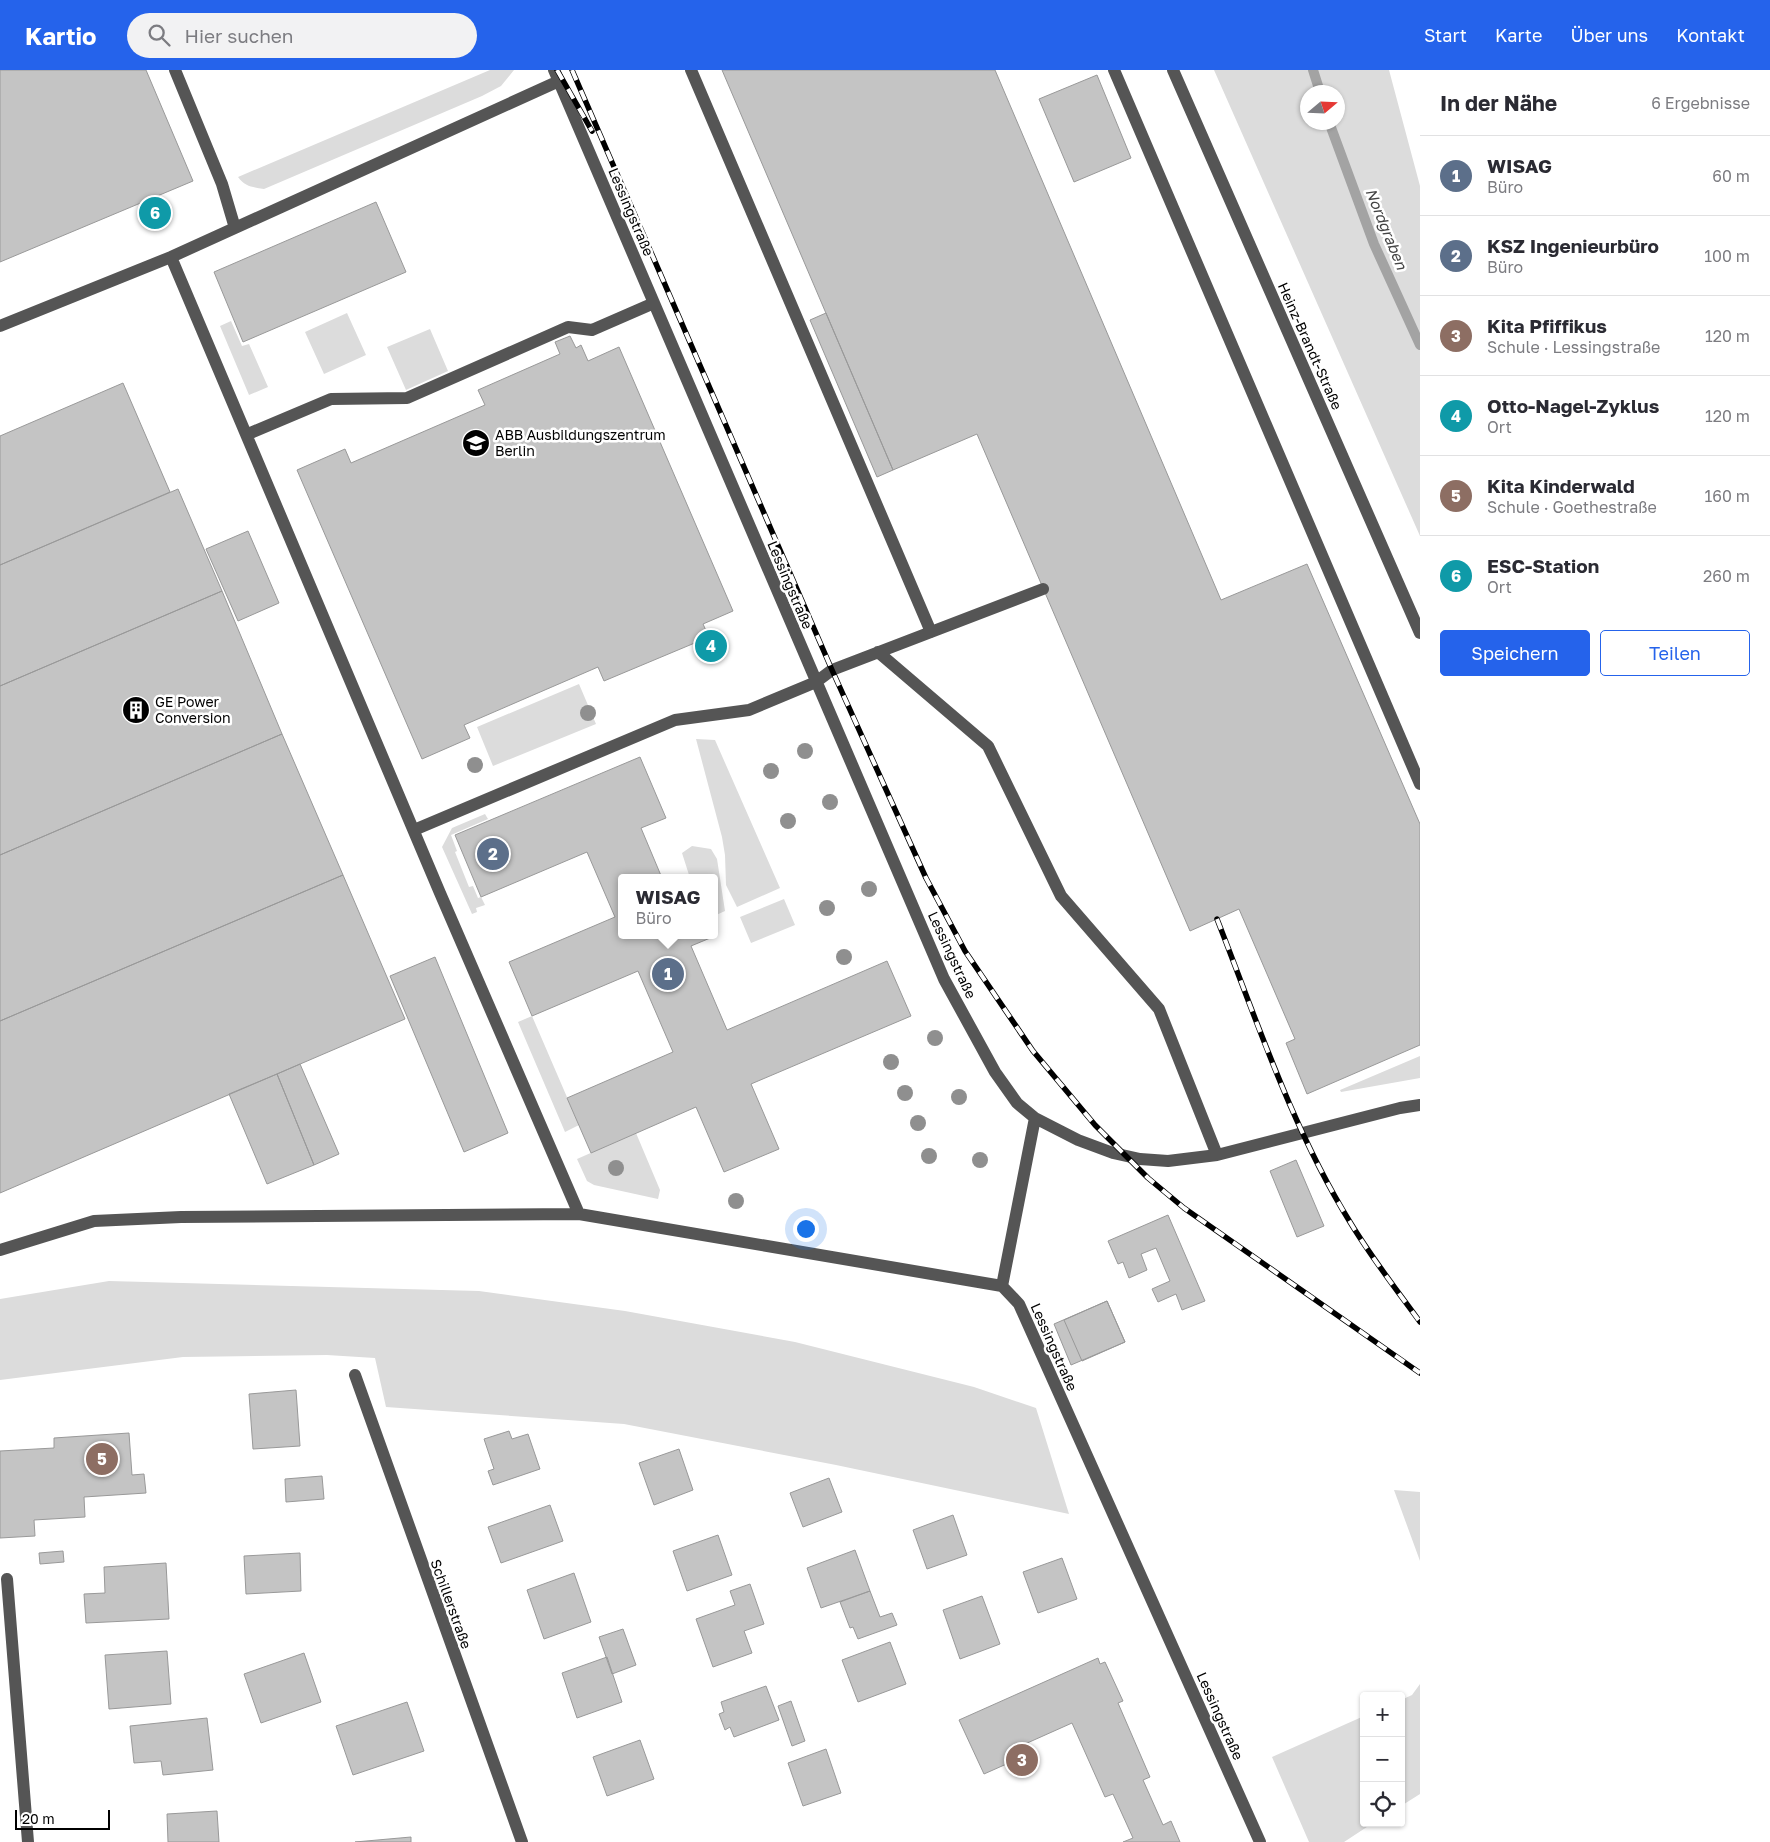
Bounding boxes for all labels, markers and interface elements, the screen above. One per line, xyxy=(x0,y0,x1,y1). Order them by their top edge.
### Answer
search box xyxy=(127,13,477,58)
text: Kartio xyxy=(25,21,97,50)
icon: search xyxy=(145,21,173,49)
text: Hier suchen xyxy=(185,24,294,47)
text: Start xyxy=(1424,24,1467,46)
text: Karte xyxy=(1495,24,1542,46)
text: Über uns xyxy=(1570,24,1648,46)
text: Kontakt xyxy=(1676,24,1745,46)
north arrow xyxy=(1300,85,1345,130)
text: In der Nähe xyxy=(1440,90,1557,116)
text: 6 Ergebnisse xyxy=(1651,93,1750,113)
text: WISAG xyxy=(1487,154,1552,177)
street label: Lessingstraße xyxy=(605,165,658,259)
text: 1 xyxy=(1452,166,1460,186)
text: 60 m xyxy=(1712,166,1750,186)
text: Büro xyxy=(1487,177,1523,197)
water label: Nordgraben xyxy=(1362,185,1412,273)
pin: 6 xyxy=(139,194,171,232)
text: KSZ Ingenieurbüro xyxy=(1487,234,1659,257)
text: 2 xyxy=(1451,246,1461,266)
text: 100 m xyxy=(1704,246,1750,266)
text: Büro xyxy=(1487,257,1523,277)
street label: Heinz-Brandt-Straße xyxy=(1275,280,1346,412)
text: Kita Pfiffikus xyxy=(1487,314,1607,337)
text: 3 xyxy=(1451,326,1461,346)
text: 120 m xyxy=(1705,326,1750,346)
text: Schule · Lessingstraße xyxy=(1487,337,1660,357)
text: Otto-Nagel-Zyklus xyxy=(1487,394,1659,417)
text: 4 xyxy=(1451,406,1461,426)
text: 120 m xyxy=(1705,406,1750,426)
text: Ort xyxy=(1487,417,1512,437)
place label: ABB Ausbildungszentrum Berlin xyxy=(495,426,666,459)
school or university icon: ABB Ausbildungszentrum Berlin xyxy=(461,428,491,458)
text: Kita Kinderwald xyxy=(1487,474,1635,497)
text: 5 xyxy=(1451,486,1461,506)
text: 160 m xyxy=(1704,486,1750,506)
text: Schule · Goethestraße xyxy=(1487,497,1657,517)
street label: Lessingstraße xyxy=(764,538,817,632)
text: ESC-Station xyxy=(1487,554,1599,577)
text: 6 xyxy=(1451,566,1461,586)
text: 260 m xyxy=(1703,566,1750,586)
text: Ort xyxy=(1487,577,1512,597)
pin: 4 xyxy=(695,627,727,665)
button: Speichern xyxy=(1440,630,1590,676)
button: Teilen xyxy=(1600,630,1750,676)
place label: GE Power Conversion xyxy=(155,693,231,726)
building icon: GE Power Conversion xyxy=(121,695,151,725)
pin: 2 xyxy=(477,835,509,873)
popup xyxy=(618,874,718,939)
text: WISAG xyxy=(635,885,701,908)
text: Büro xyxy=(635,908,672,928)
street label: Lessingstraße xyxy=(925,908,980,1001)
pin: 1 xyxy=(652,955,684,993)
your location xyxy=(793,1216,819,1242)
street label: Lessingstraße xyxy=(1028,1300,1081,1393)
pin: 5 xyxy=(86,1440,118,1478)
street label: Schillerstraße xyxy=(427,1557,476,1651)
street label: Lessingstraße xyxy=(1194,1669,1247,1762)
map controls xyxy=(1360,1692,1405,1827)
button: + xyxy=(1360,1692,1405,1737)
button: − xyxy=(1360,1737,1405,1782)
pin: 3 xyxy=(1006,1741,1038,1779)
button: locate xyxy=(1360,1782,1405,1827)
scale bar xyxy=(15,1807,110,1830)
text: 20 m xyxy=(22,1810,55,1827)

